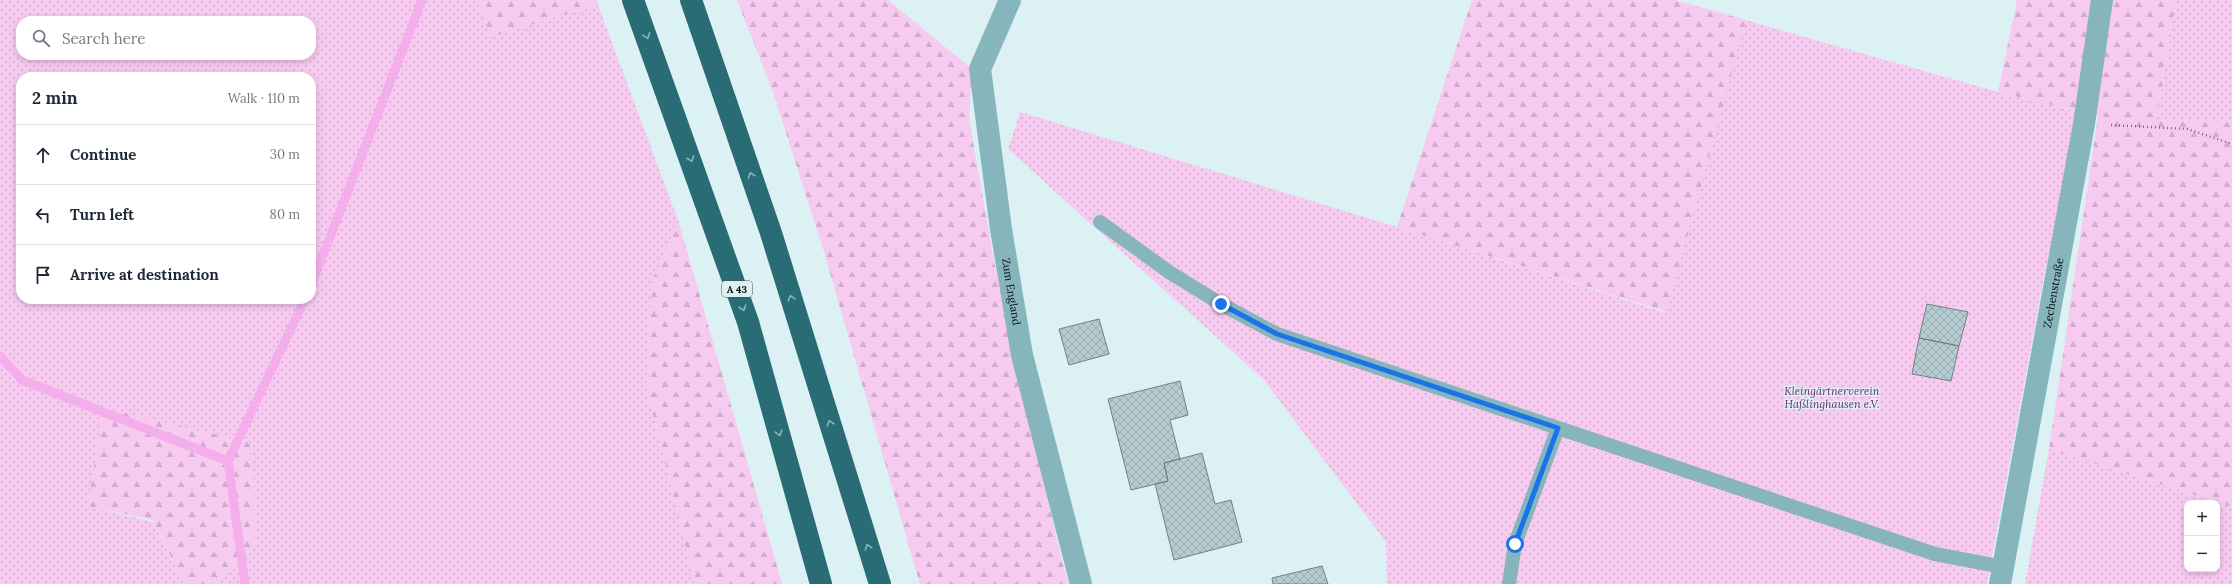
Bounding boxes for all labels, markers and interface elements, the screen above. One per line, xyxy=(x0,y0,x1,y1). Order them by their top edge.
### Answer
search box xyxy=(16,16,316,60)
icon: search xyxy=(30,27,52,49)
text: Search here xyxy=(62,29,145,48)
one-way arrow xyxy=(642,33,650,40)
text: 2 min xyxy=(32,87,78,109)
text: Walk · 110 m xyxy=(228,90,300,107)
icon: ahead xyxy=(32,144,54,166)
text: Continue xyxy=(70,145,136,164)
text: 30 m xyxy=(270,146,300,163)
one-way arrow xyxy=(686,155,694,162)
one-way arrow xyxy=(747,171,756,178)
icon: left xyxy=(32,204,54,226)
text: Turn left xyxy=(70,205,134,224)
text: 80 m xyxy=(270,206,300,223)
street label: Zum England xyxy=(999,257,1024,327)
street label: Zechenstraße xyxy=(2040,257,2066,329)
icon: arrive xyxy=(32,264,54,286)
text: Arrive at destination xyxy=(70,265,219,284)
road number: A 43 xyxy=(722,281,752,297)
one-way arrow xyxy=(787,295,796,302)
route end xyxy=(1212,295,1230,313)
one-way arrow xyxy=(739,304,747,311)
park label: Kleingärtnerverein Haßlinghausen e.V. xyxy=(1784,384,1880,411)
one-way arrow xyxy=(826,419,835,426)
one-way arrow xyxy=(774,429,783,436)
map controls xyxy=(2184,500,2220,572)
button: + xyxy=(2184,500,2220,536)
route start xyxy=(1506,535,1524,553)
button: − xyxy=(2184,536,2220,572)
one-way arrow xyxy=(864,543,873,550)

